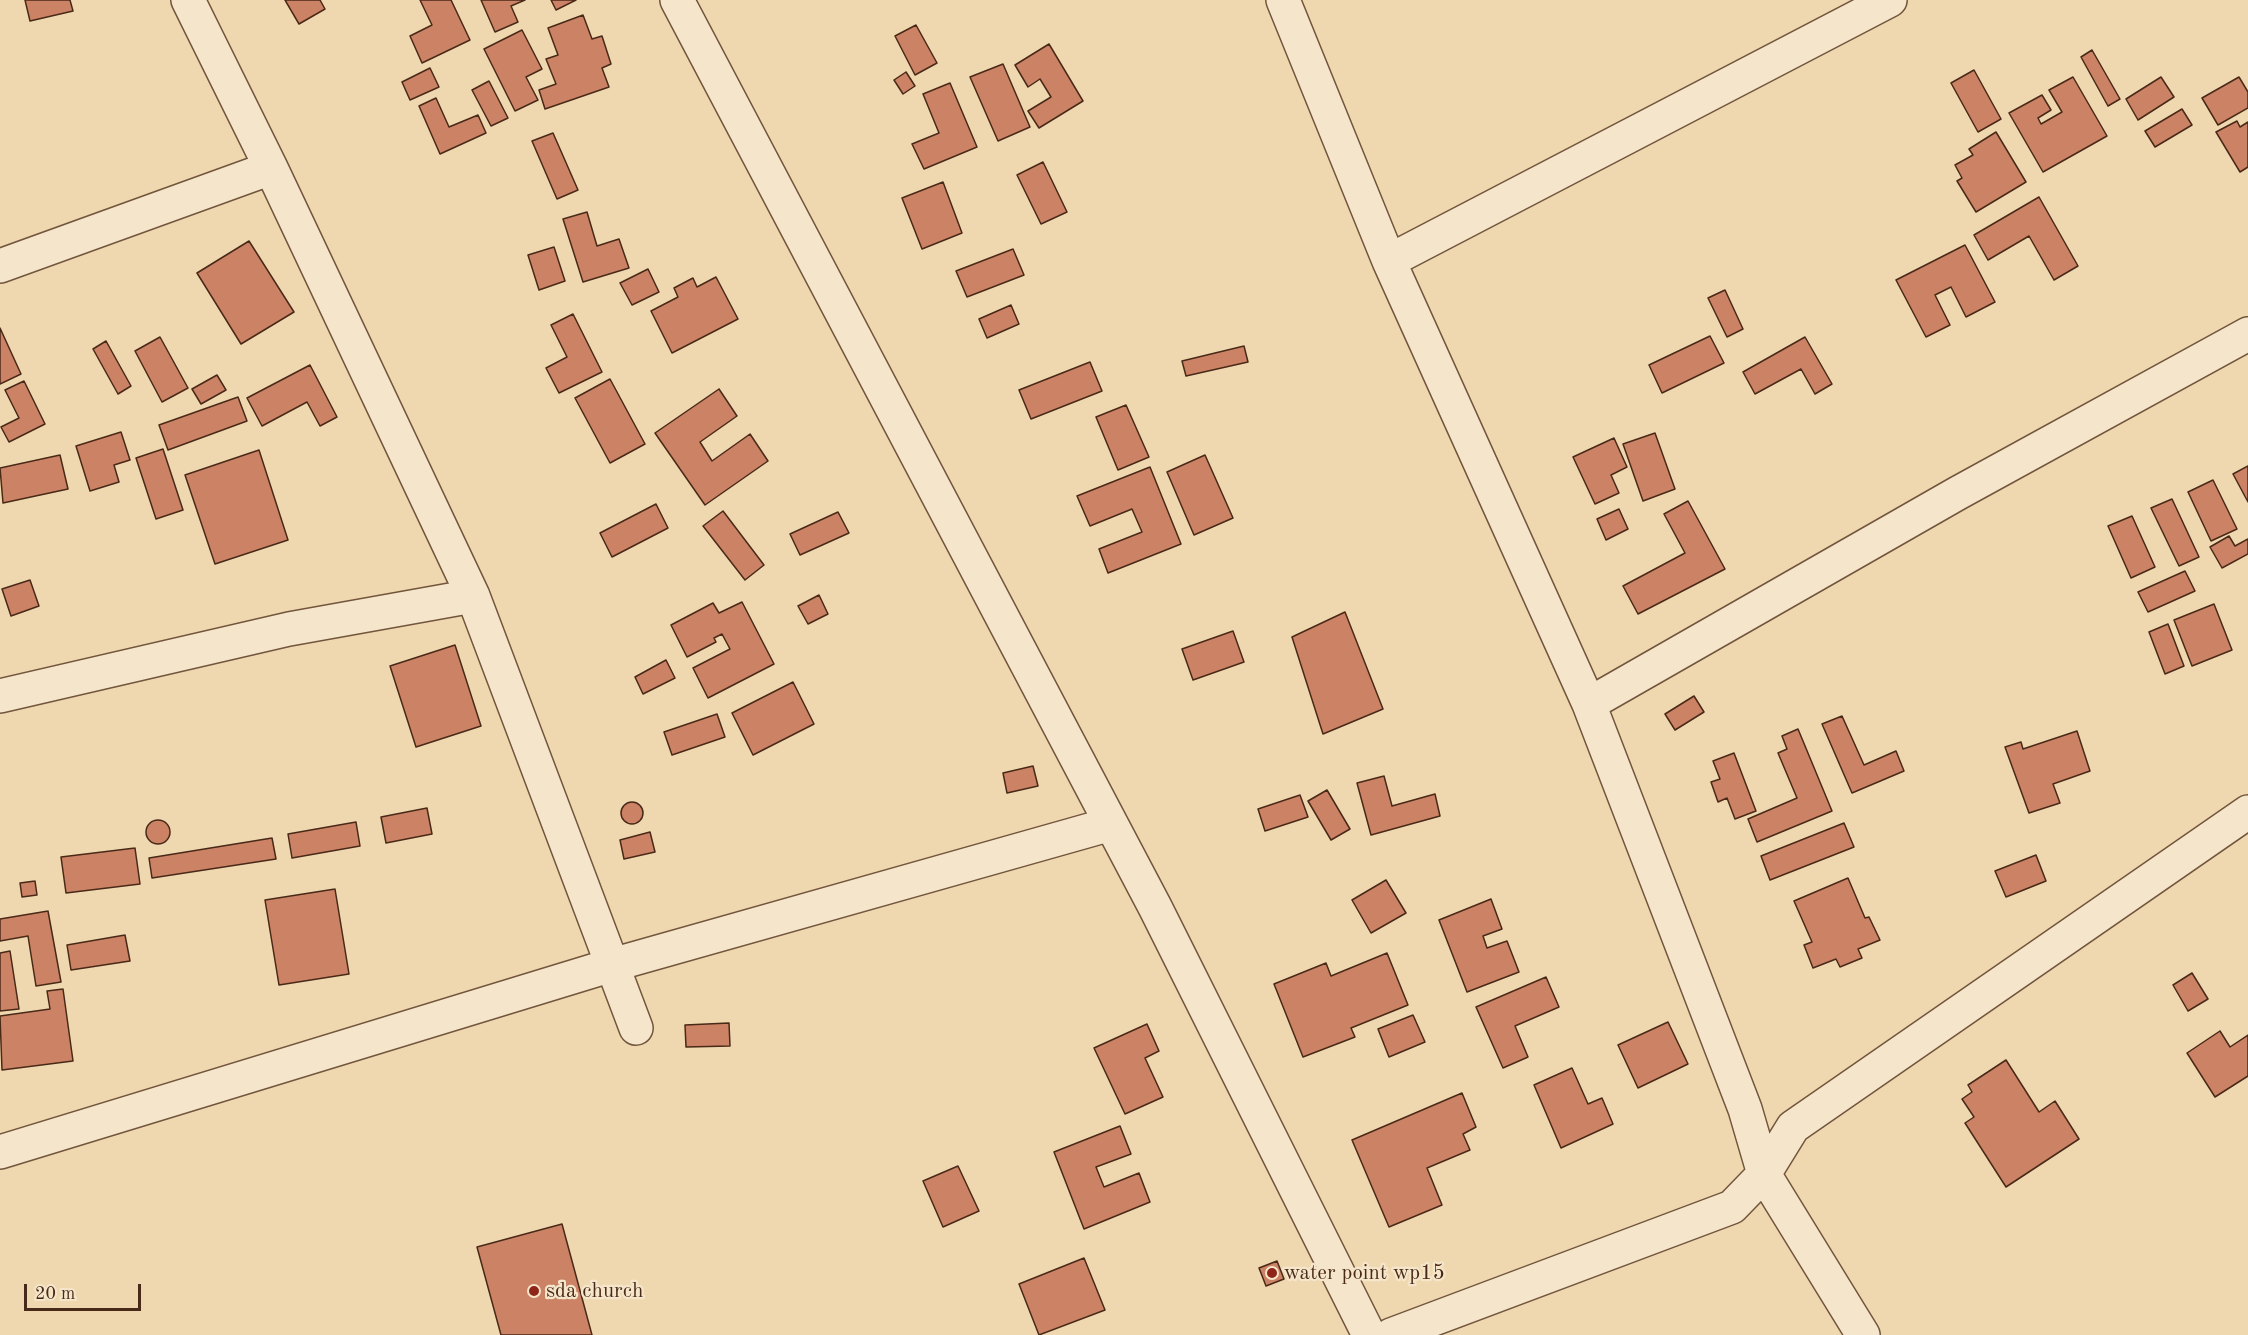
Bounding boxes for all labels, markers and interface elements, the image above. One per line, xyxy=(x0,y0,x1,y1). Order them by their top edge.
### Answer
place label: water point wp15 xyxy=(1284,1260,1445,1286)
marker: water point wp15 xyxy=(1265,1266,1279,1280)
scale bar xyxy=(27,1272,144,1310)
place label: sda church xyxy=(546,1278,643,1304)
marker: sda church xyxy=(527,1284,541,1298)
text: 20 m xyxy=(35,1285,75,1303)

